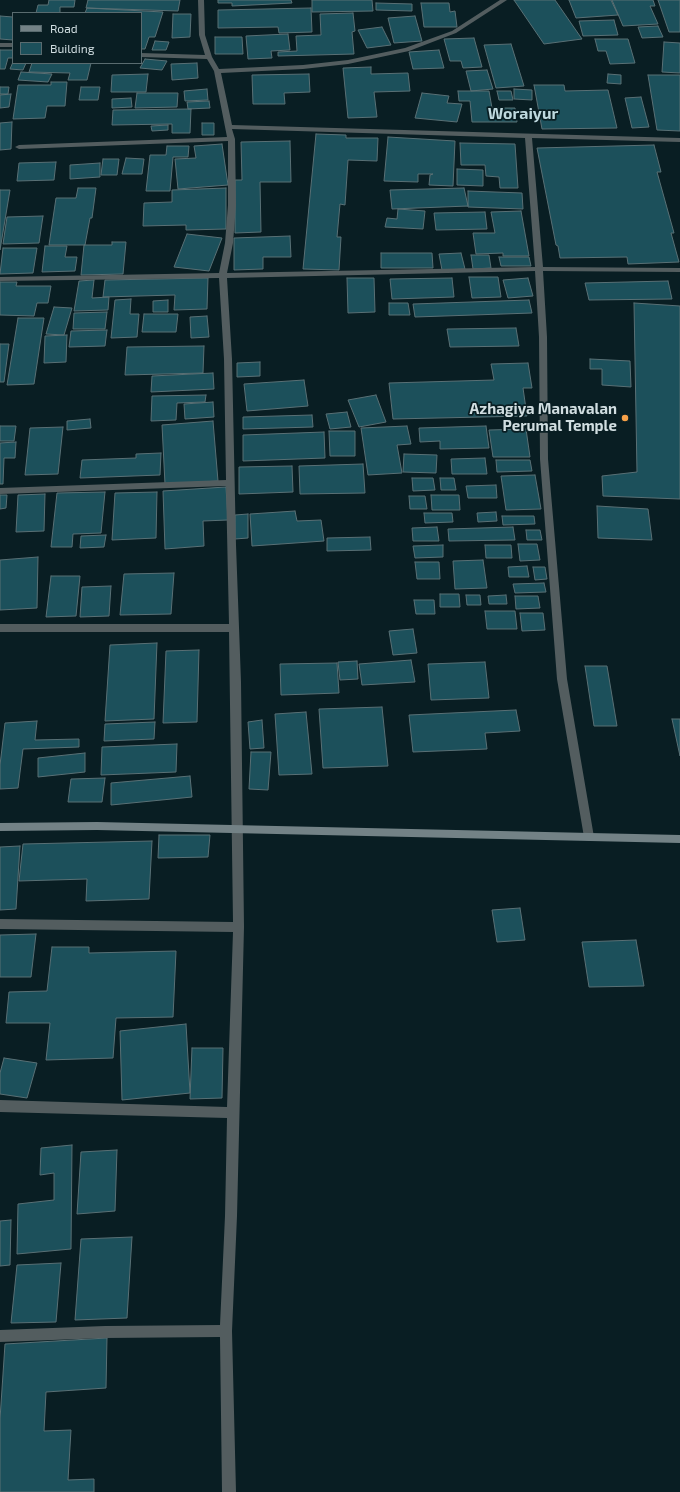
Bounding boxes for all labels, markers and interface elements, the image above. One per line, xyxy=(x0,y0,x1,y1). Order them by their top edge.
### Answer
legend xyxy=(12,12,142,64)
text: Road xyxy=(50,21,78,35)
text: Building xyxy=(50,41,94,55)
district label: Woraiyur xyxy=(488,104,558,124)
place label: Azhagiya Manavalan Perumal Temple xyxy=(470,400,617,435)
marker: Azhagiya Manavalan Perumal Temple xyxy=(620,413,630,423)

